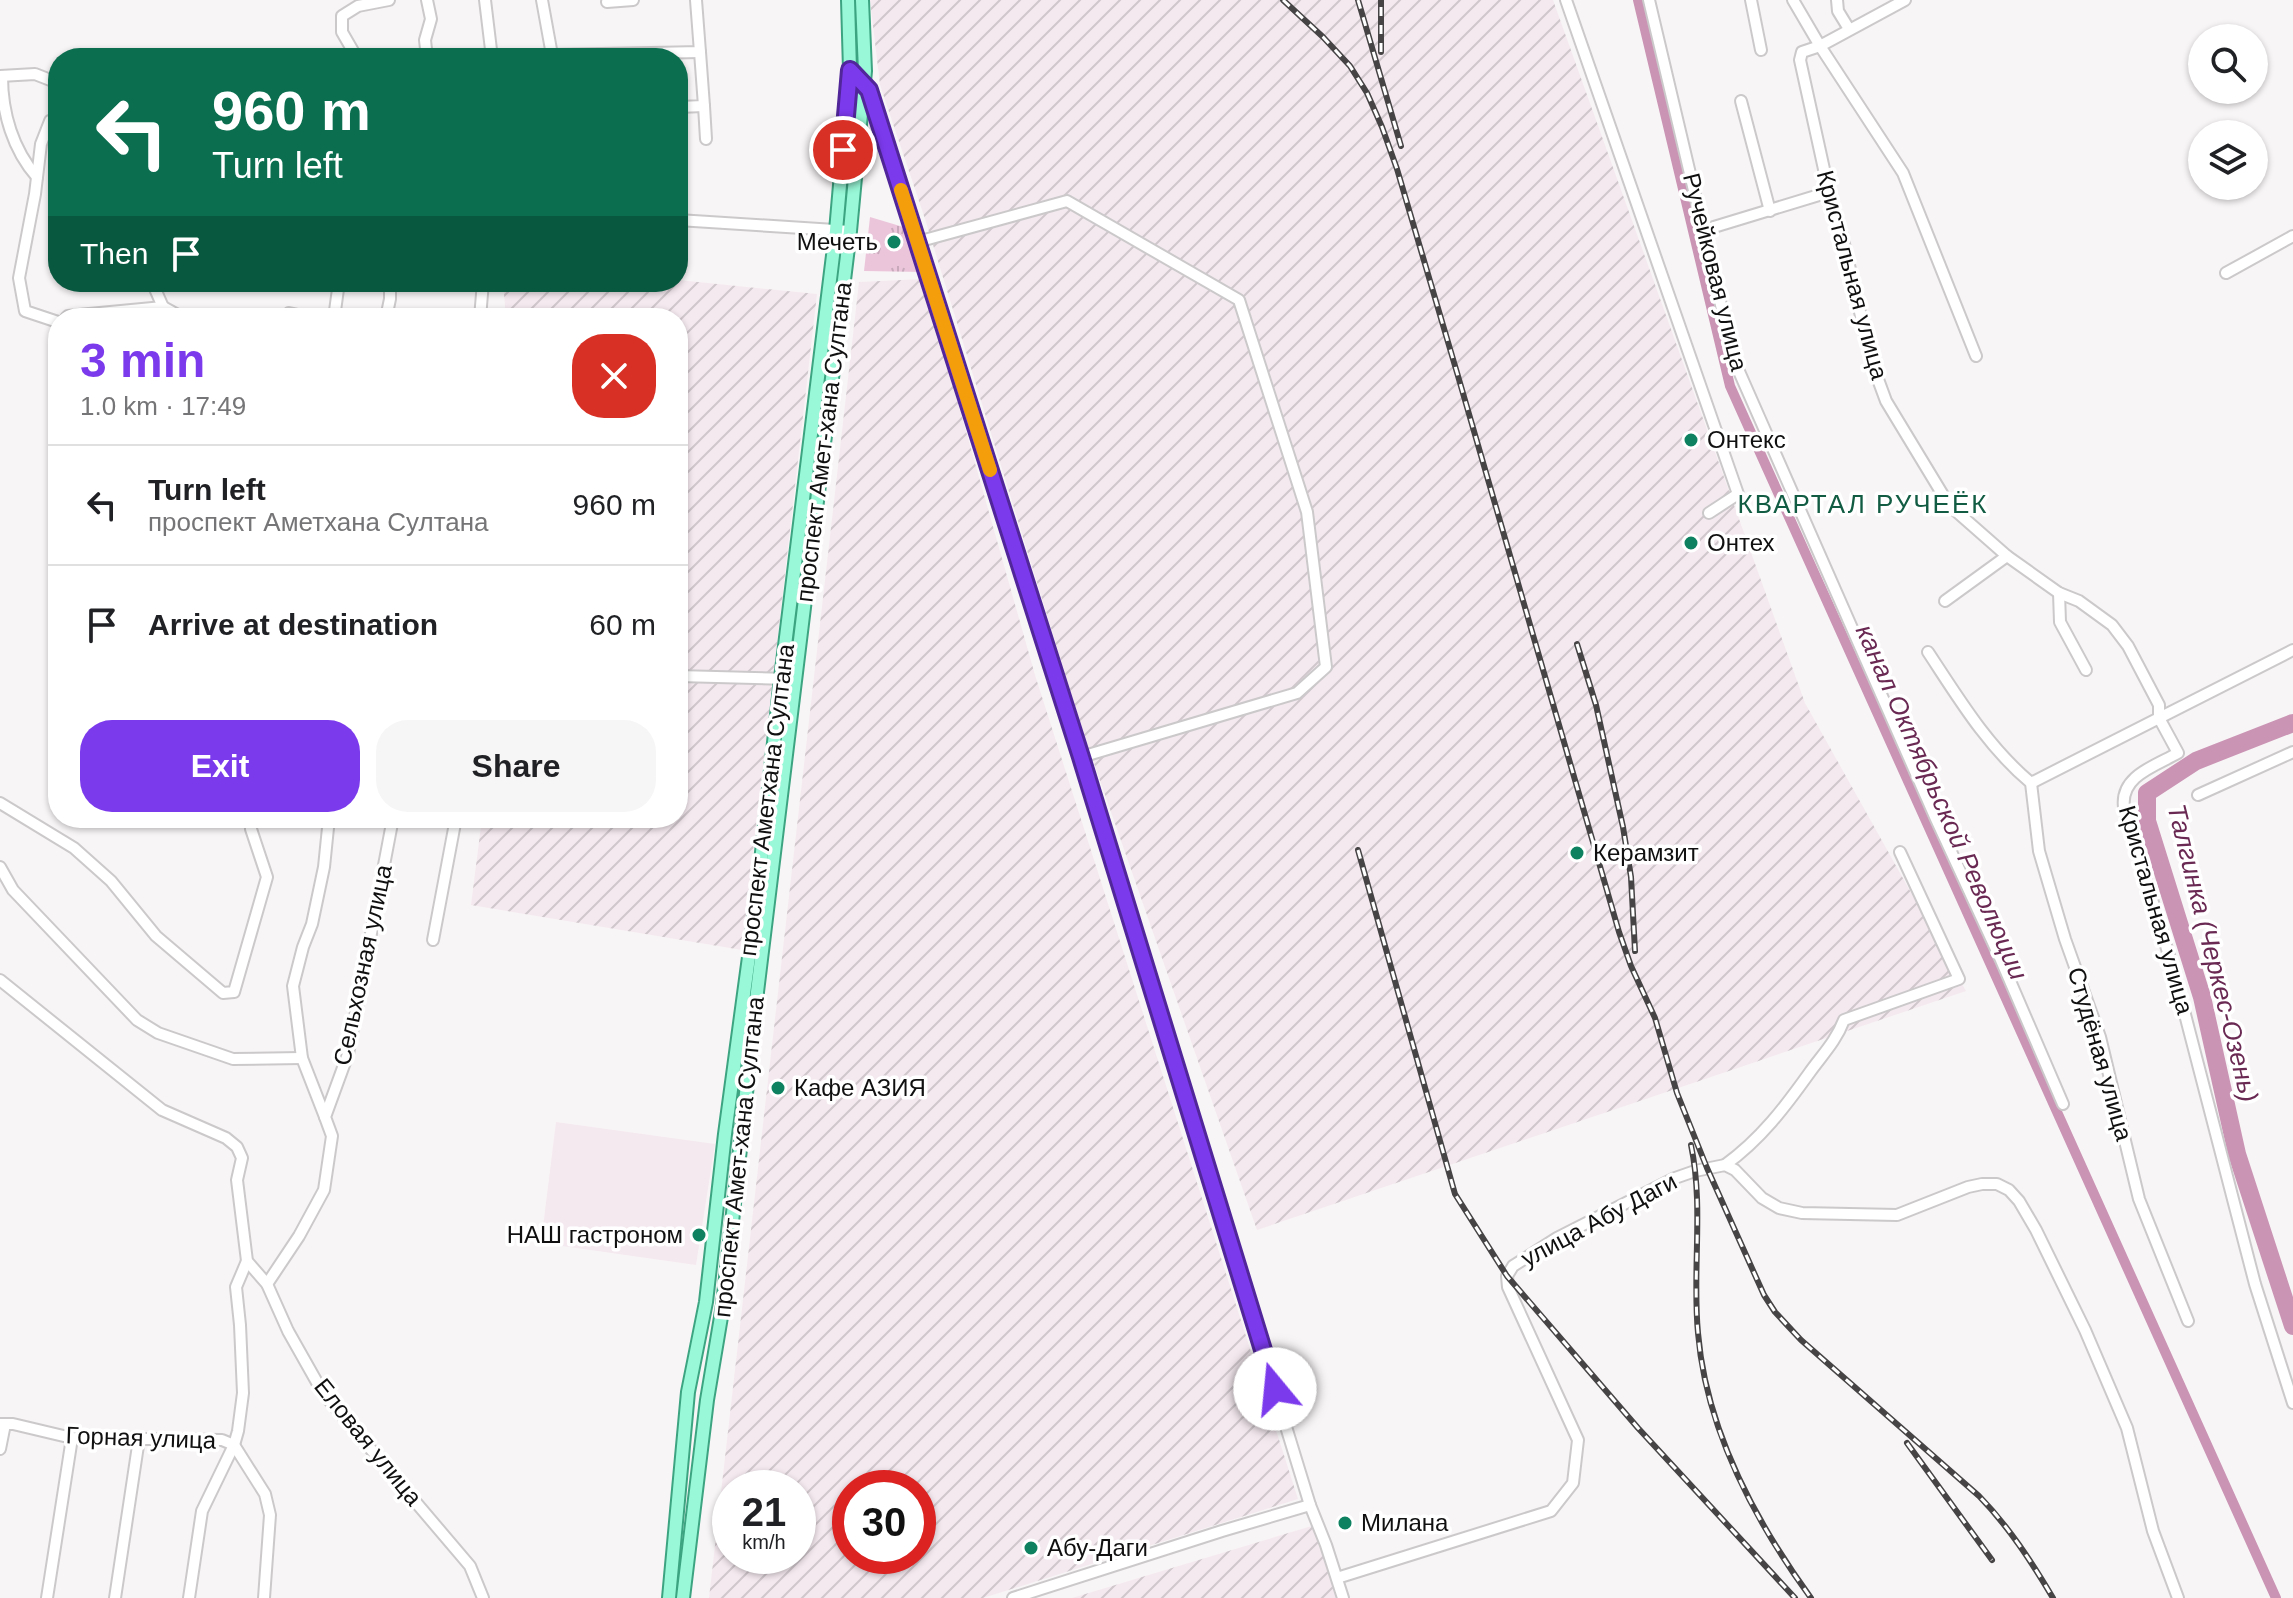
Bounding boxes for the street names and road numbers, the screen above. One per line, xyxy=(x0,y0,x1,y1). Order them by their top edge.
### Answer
street label: Кристальная улица xyxy=(1812,167,1894,383)
street label: Ручейковая улица xyxy=(1678,170,1753,374)
street label: проспект Амет-хана Султана xyxy=(790,280,857,604)
street label: проспект Аметхана Султана xyxy=(734,642,799,958)
street label: Кристальная улица xyxy=(2114,803,2199,1018)
street label: Сельхозная улица xyxy=(328,861,397,1068)
street label: Студёная улица xyxy=(2063,964,2138,1144)
street label: проспект Амет-хана Султана xyxy=(708,995,769,1319)
street label: улица Абу Даги xyxy=(1516,1167,1681,1272)
street label: Еловая улица xyxy=(309,1373,428,1511)
street label: Горная улица xyxy=(65,1421,217,1454)

